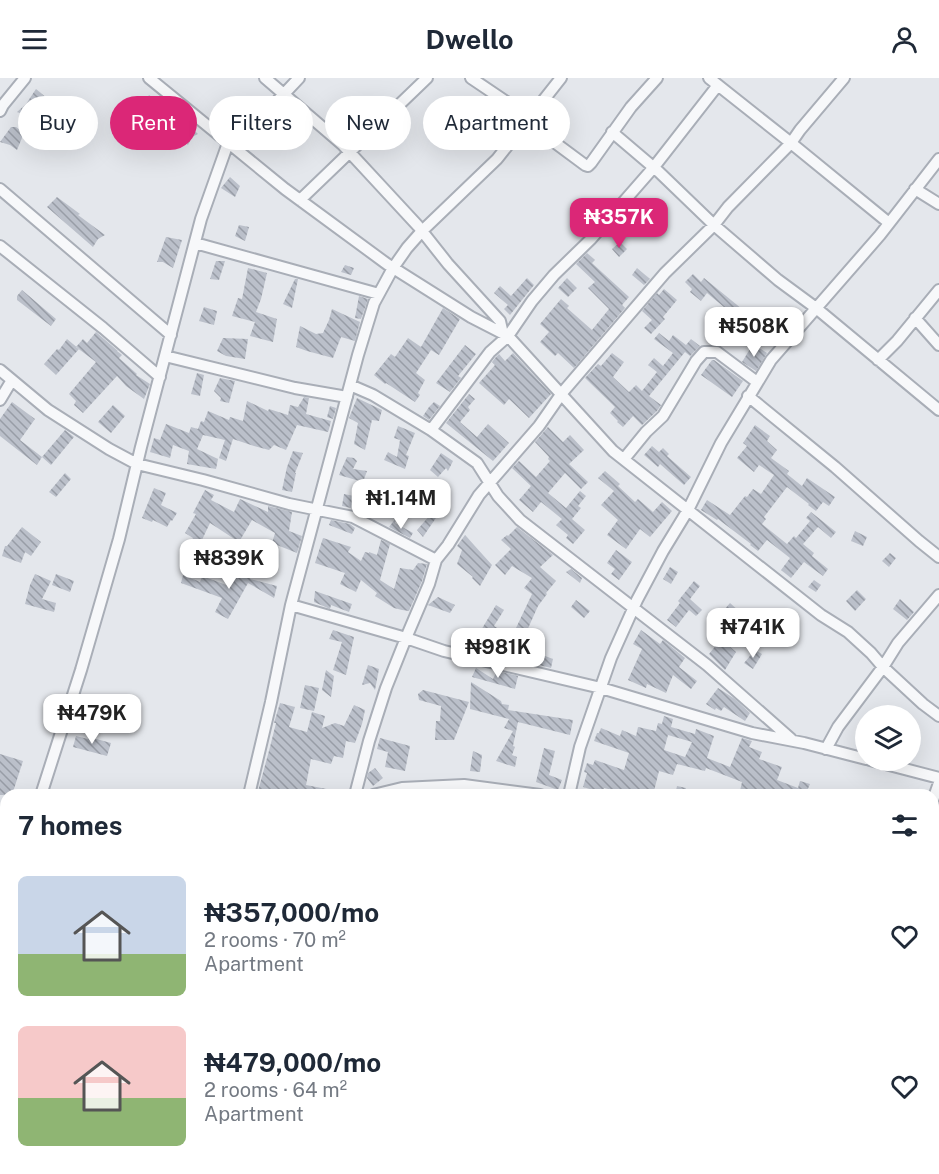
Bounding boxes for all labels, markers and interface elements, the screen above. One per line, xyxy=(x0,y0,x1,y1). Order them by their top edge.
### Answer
icon: menu xyxy=(18,23,51,56)
text: Dwello xyxy=(426,23,513,55)
icon: person xyxy=(888,23,921,56)
chip: Buy xyxy=(18,96,98,150)
chip: Rent xyxy=(110,96,197,150)
chip: Filters xyxy=(209,96,313,150)
chip: New xyxy=(325,96,411,150)
chip: Apartment xyxy=(423,96,570,150)
pin: ₦357K xyxy=(577,198,661,249)
text: ₦357K xyxy=(584,205,654,229)
pin: ₦508K xyxy=(712,307,796,358)
text: ₦508K xyxy=(719,314,789,338)
pin: ₦1.14M xyxy=(352,479,450,530)
text: ₦1.14M xyxy=(366,486,436,510)
pin: ₦839K xyxy=(187,539,271,590)
text: ₦839K xyxy=(194,546,264,570)
pin: ₦741K xyxy=(711,608,795,659)
text: ₦741K xyxy=(721,615,785,639)
pin: ₦981K xyxy=(456,628,540,679)
text: ₦981K xyxy=(465,635,531,659)
pin: ₦479K xyxy=(50,694,134,745)
text: ₦479K xyxy=(57,701,127,725)
map controls xyxy=(855,705,921,771)
button: layers xyxy=(855,705,921,771)
icon: filters xyxy=(888,809,921,842)
text: 7 homes xyxy=(18,810,122,841)
text: ₦357,000/mo xyxy=(204,897,379,928)
icon: home xyxy=(66,900,138,972)
icon: heart xyxy=(888,920,921,953)
text: 2 rooms · 70 m² xyxy=(204,928,346,952)
text: Apartment xyxy=(204,952,304,976)
text: ₦479,000/mo xyxy=(204,1047,381,1078)
icon: home xyxy=(66,1050,138,1122)
icon: heart xyxy=(888,1070,921,1103)
text: 2 rooms · 64 m² xyxy=(204,1078,347,1102)
text: Apartment xyxy=(204,1102,304,1126)

